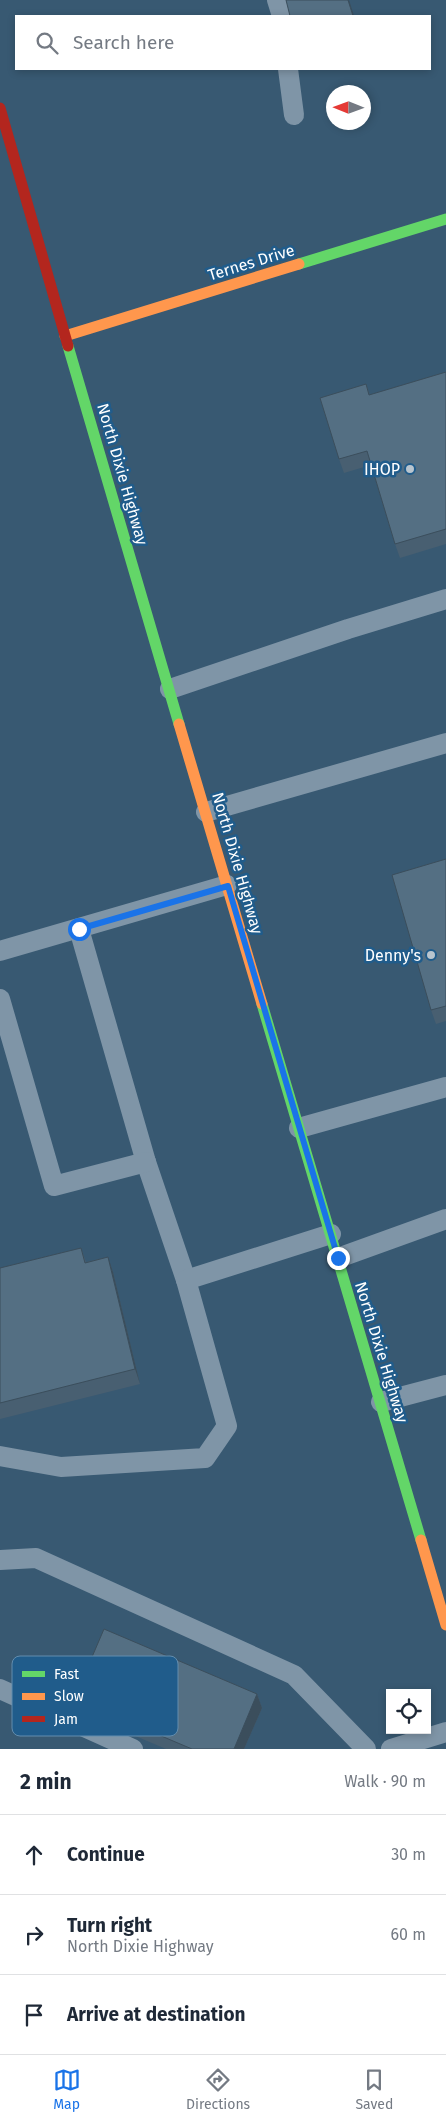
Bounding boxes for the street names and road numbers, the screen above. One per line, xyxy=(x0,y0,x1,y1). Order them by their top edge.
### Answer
street label: Ternes Drive xyxy=(206,240,297,285)
street label: North Dixie Highway xyxy=(93,401,152,547)
street label: North Dixie Highway xyxy=(208,790,267,936)
street label: North Dixie Highway xyxy=(351,1279,412,1425)

